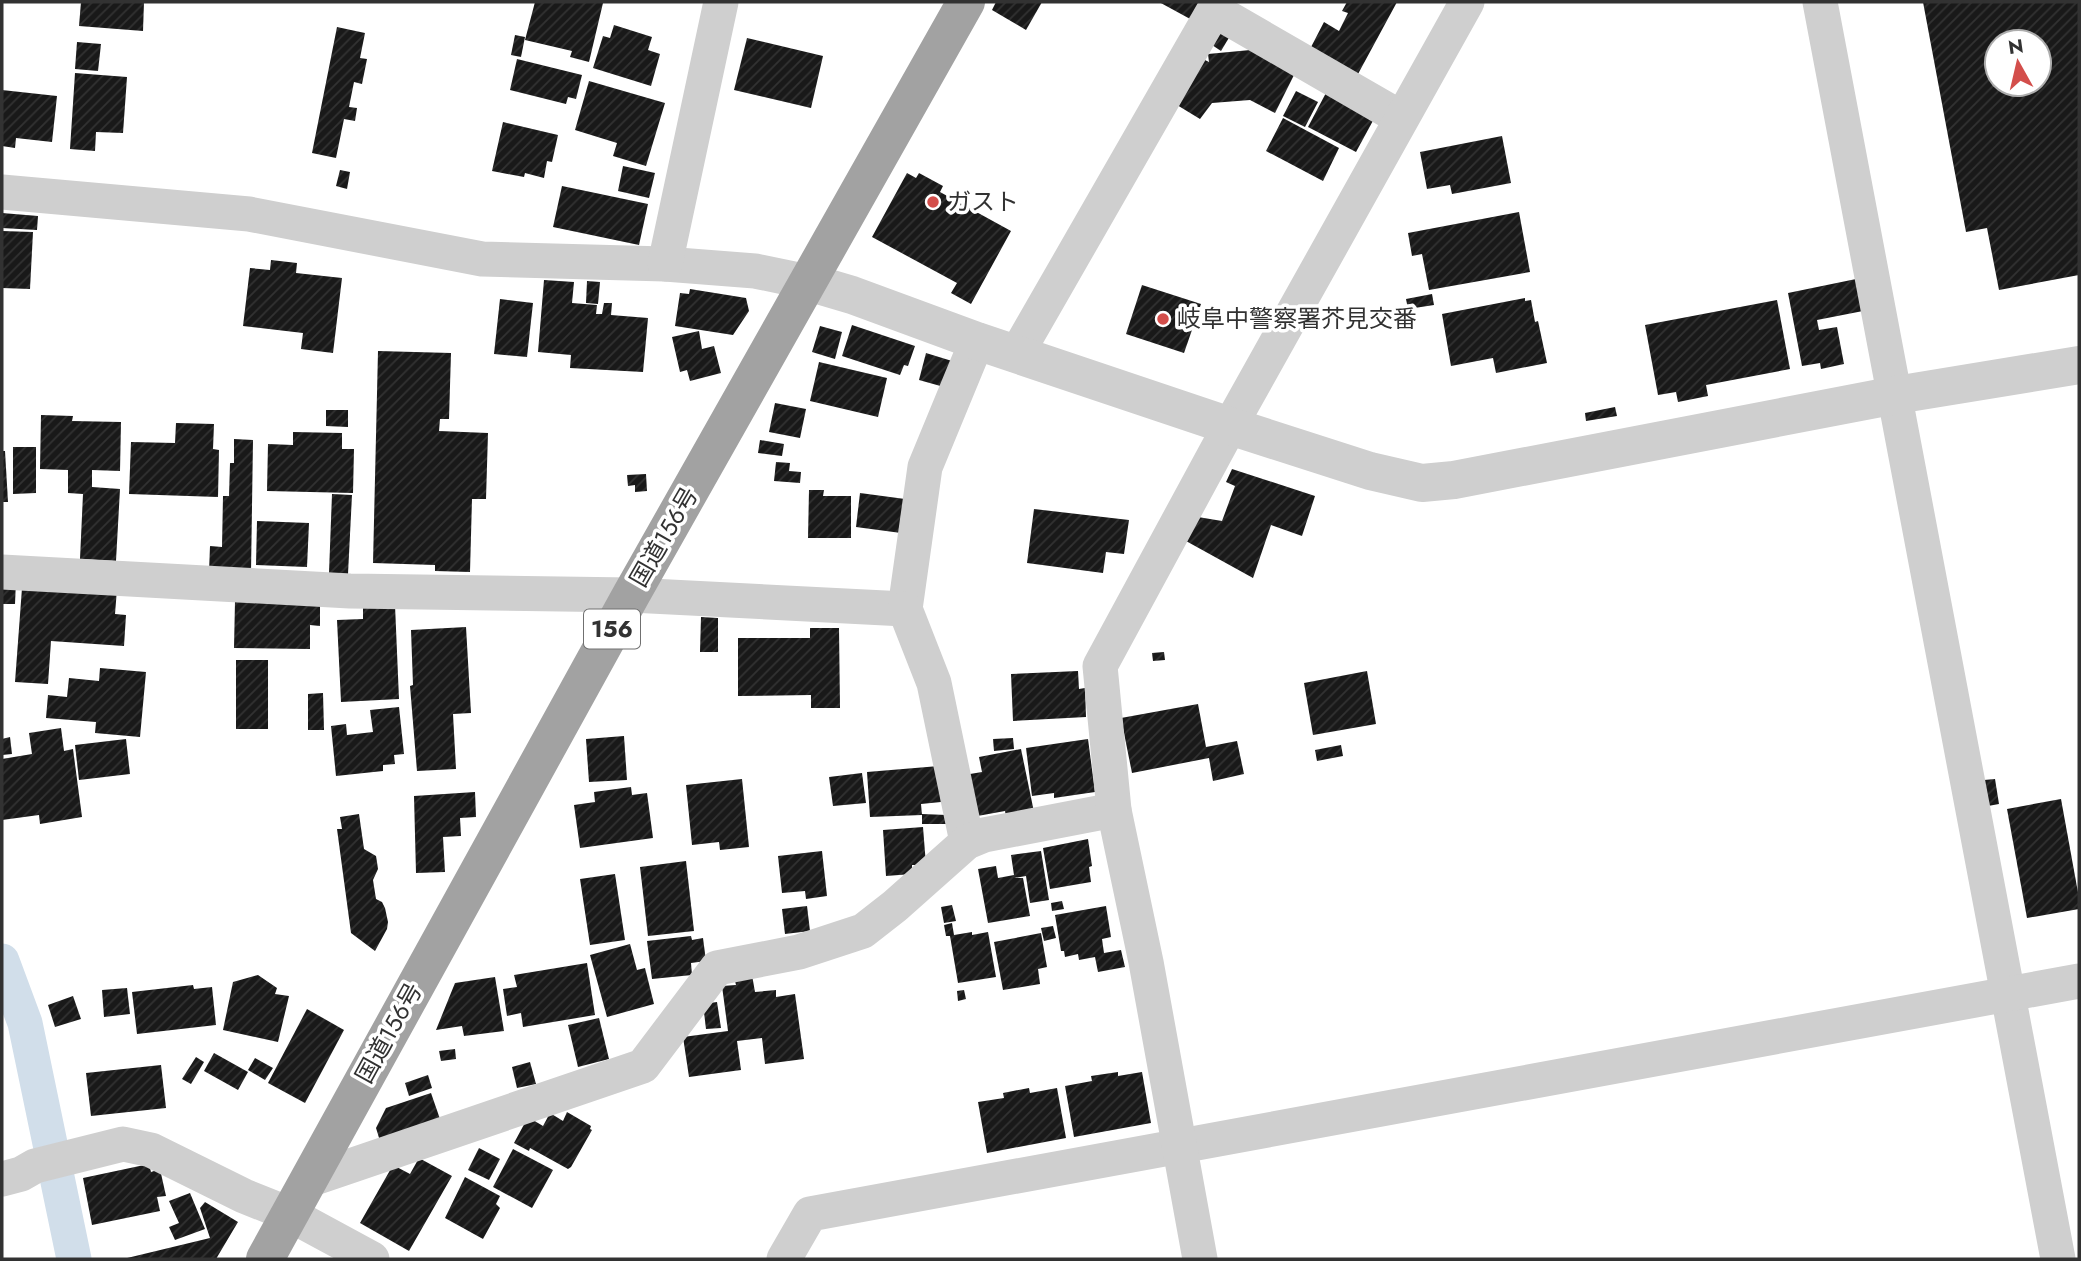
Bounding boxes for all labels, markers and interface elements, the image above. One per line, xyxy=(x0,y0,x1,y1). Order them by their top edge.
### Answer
north arrow xyxy=(1983,28,2053,98)
text: N xyxy=(2006,32,2025,61)
place label: ガスト xyxy=(947,184,1019,219)
marker: ガスト xyxy=(925,194,941,210)
place label: 岐阜中警察署芥見交番 xyxy=(1177,301,1417,336)
marker: 岐阜中警察署芥見交番 xyxy=(1155,311,1171,327)
street label: 国道156号 xyxy=(621,480,706,593)
road number: 156 xyxy=(584,610,640,649)
street label: 国道156号 xyxy=(347,976,431,1089)

